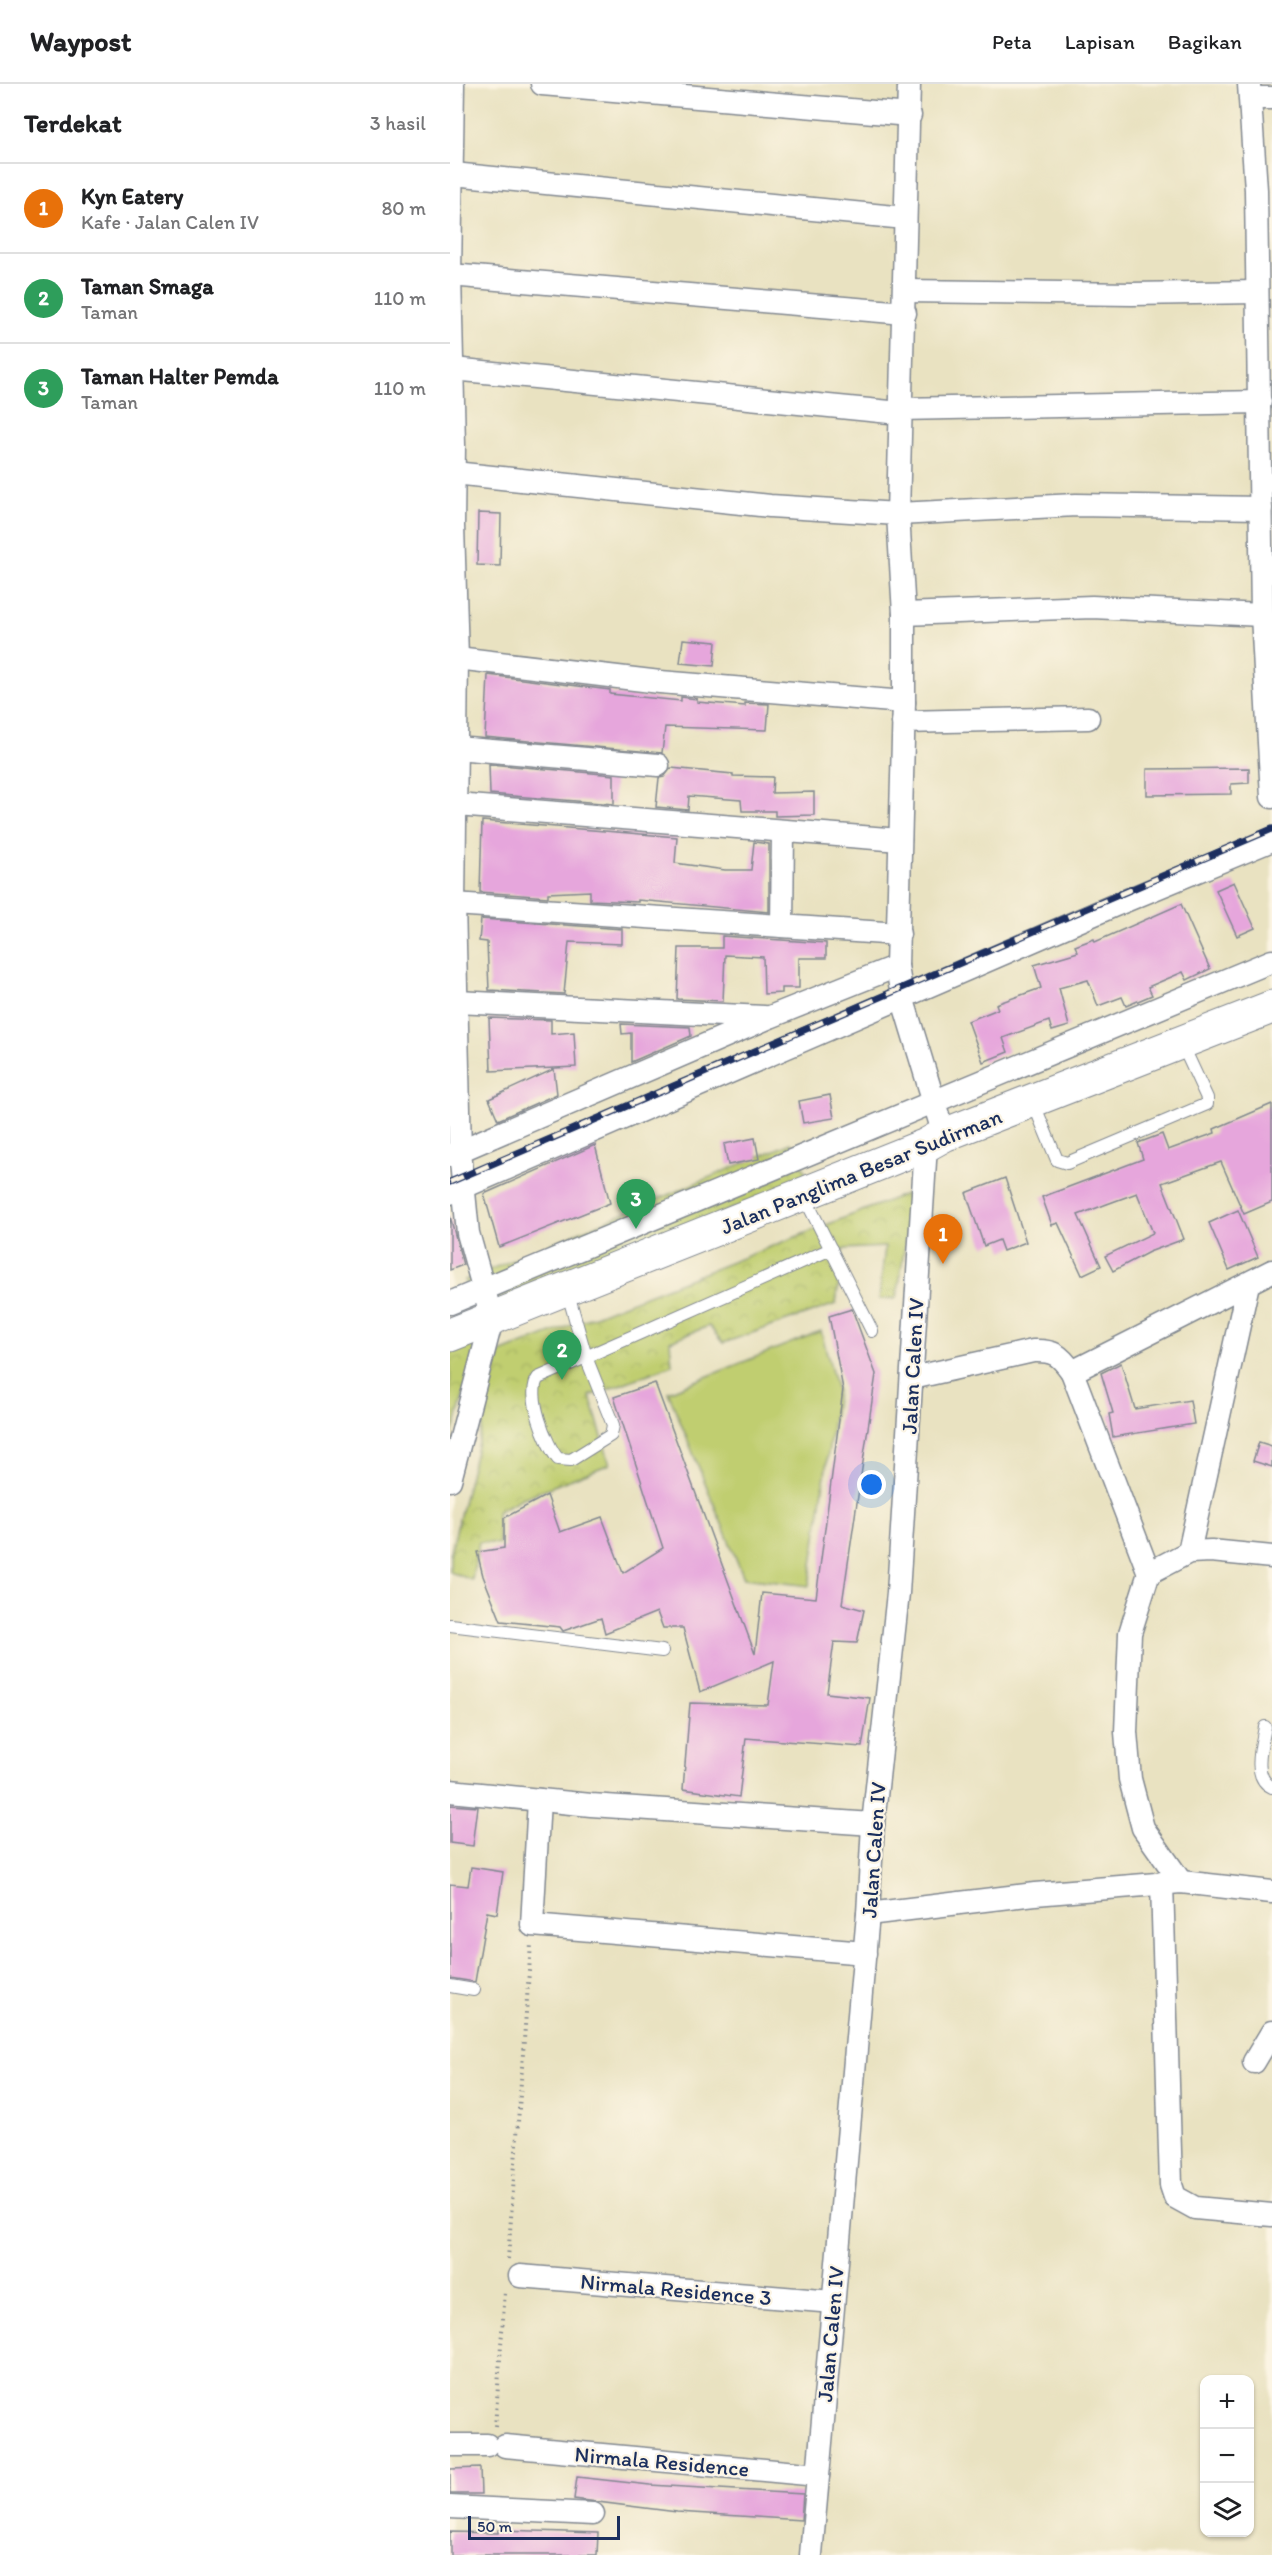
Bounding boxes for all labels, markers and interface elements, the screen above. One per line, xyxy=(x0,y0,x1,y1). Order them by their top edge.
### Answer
text: Waypost xyxy=(30,24,132,58)
text: Peta xyxy=(992,29,1032,54)
text: Lapisan xyxy=(1065,29,1135,54)
text: Bagikan xyxy=(1168,29,1242,54)
text: Terdekat xyxy=(24,107,122,139)
text: 3 hasil xyxy=(370,111,426,135)
text: Kyn Eatery xyxy=(81,183,183,210)
text: 1 xyxy=(39,196,48,220)
text: 80 m xyxy=(381,196,426,220)
text: Kafe · Jalan Calen IV xyxy=(81,210,259,234)
text: Taman Smaga xyxy=(81,273,214,300)
text: 2 xyxy=(38,286,49,310)
text: 110 m xyxy=(374,286,426,310)
text: Taman xyxy=(81,300,138,324)
text: Taman Halter Pemda xyxy=(81,363,279,390)
text: 3 xyxy=(38,376,49,400)
text: 110 m xyxy=(374,376,426,400)
text: Taman xyxy=(81,390,138,414)
street label: Jalan Panglima Besar Sudirman xyxy=(717,1102,1006,1240)
pin: 3 xyxy=(616,1180,656,1229)
pin: 1 xyxy=(924,1214,962,1264)
street label: Jalan Calen IV xyxy=(895,1297,930,1435)
pin: 2 xyxy=(542,1330,582,1380)
your location xyxy=(857,1470,886,1499)
street label: Jalan Calen IV xyxy=(855,1781,892,1919)
street label: Jalan Calen IV xyxy=(811,2265,850,2403)
street label: Nirmala Residence 3 xyxy=(579,2268,773,2311)
map controls xyxy=(1200,2375,1254,2537)
button: + xyxy=(1200,2375,1254,2429)
button: − xyxy=(1200,2429,1254,2483)
street label: Nirmala Residence xyxy=(574,2440,750,2483)
button: layers xyxy=(1200,2483,1254,2537)
scale bar xyxy=(468,2513,620,2540)
text: 50 m xyxy=(477,2517,512,2536)

